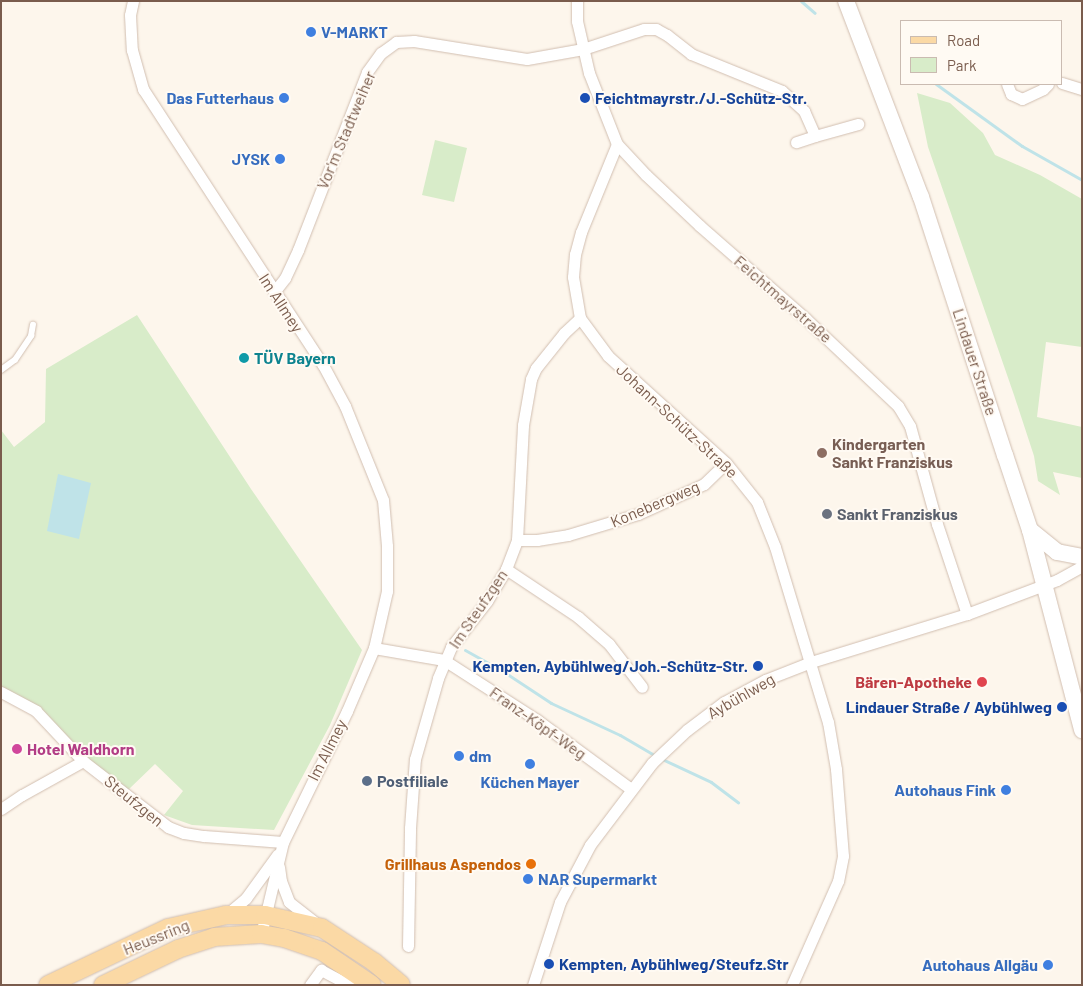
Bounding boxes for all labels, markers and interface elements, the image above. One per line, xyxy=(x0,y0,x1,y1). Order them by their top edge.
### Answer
legend xyxy=(900,20,1063,85)
place label: V-MARKT xyxy=(321,22,388,42)
marker: V-MARKT xyxy=(305,26,317,38)
text: Road xyxy=(947,31,980,49)
text: Park xyxy=(947,56,976,74)
street label: Vor'm Stadtweiher xyxy=(312,68,380,192)
place label: Das Futterhaus xyxy=(167,88,274,108)
place label: Feichtmayrstr./J.-Schütz-Str. xyxy=(595,88,807,108)
marker: Das Futterhaus xyxy=(278,92,290,104)
marker: Feichtmayrstr./J.-Schütz-Str. xyxy=(579,92,591,104)
place label: JYSK xyxy=(232,149,270,169)
marker: JYSK xyxy=(274,153,286,165)
street label: Feichtmayrstraße xyxy=(730,251,836,347)
street label: Im Allmey xyxy=(255,270,307,336)
street label: Lindauer Straße xyxy=(949,306,1001,418)
place label: TÜV Bayern xyxy=(254,348,336,368)
marker: TÜV Bayern xyxy=(238,352,250,364)
street label: Johann-Schütz-Straße xyxy=(612,360,742,482)
place label: Kindergarten Sankt Franziskus xyxy=(832,434,953,472)
marker: Kindergarten Sankt Franziskus xyxy=(816,447,828,459)
street label: Konebergweg xyxy=(608,477,702,531)
place label: Sankt Franziskus xyxy=(837,504,958,524)
marker: Sankt Franziskus xyxy=(821,508,833,520)
street label: Im Steufzgen xyxy=(445,566,511,652)
place label: Kempten, Aybühlweg/Joh.-Schütz-Str. xyxy=(472,656,748,676)
marker: Kempten, Aybühlweg/Joh.-Schütz-Str. xyxy=(752,660,764,672)
street label: Aybühlweg xyxy=(704,669,778,723)
place label: Bären-Apotheke xyxy=(855,672,972,692)
marker: Bären-Apotheke xyxy=(976,676,988,688)
street label: Franz-Köpf-Weg xyxy=(486,683,590,763)
place label: Lindauer Straße / Aybühlweg xyxy=(846,697,1052,717)
marker: Lindauer Straße / Aybühlweg xyxy=(1056,701,1068,713)
street label: Im Allmey xyxy=(303,716,351,784)
place label: Hotel Waldhorn xyxy=(27,739,135,759)
marker: Hotel Waldhorn xyxy=(11,743,23,755)
place label: dm xyxy=(469,746,491,766)
marker: dm xyxy=(453,750,465,762)
marker: Küchen Mayer xyxy=(524,758,536,770)
street label: Steufzgen xyxy=(101,771,167,831)
place label: Postfiliale xyxy=(377,771,448,791)
place label: Küchen Mayer xyxy=(481,772,579,792)
marker: Postfiliale xyxy=(361,775,373,787)
place label: Autohaus Fink xyxy=(894,780,996,800)
marker: Autohaus Fink xyxy=(1000,784,1012,796)
place label: Grillhaus Aspendos xyxy=(385,854,521,874)
marker: Grillhaus Aspendos xyxy=(525,858,537,870)
place label: NAR Supermarkt xyxy=(538,869,657,889)
marker: NAR Supermarkt xyxy=(522,873,534,885)
street label: Heussring xyxy=(120,915,192,959)
place label: Kempten, Aybühlweg/Steufz.Str xyxy=(559,954,789,974)
place label: Autohaus Allgäu xyxy=(922,955,1038,975)
marker: Kempten, Aybühlweg/Steufz.Str xyxy=(543,958,555,970)
marker: Autohaus Allgäu xyxy=(1042,959,1054,971)

